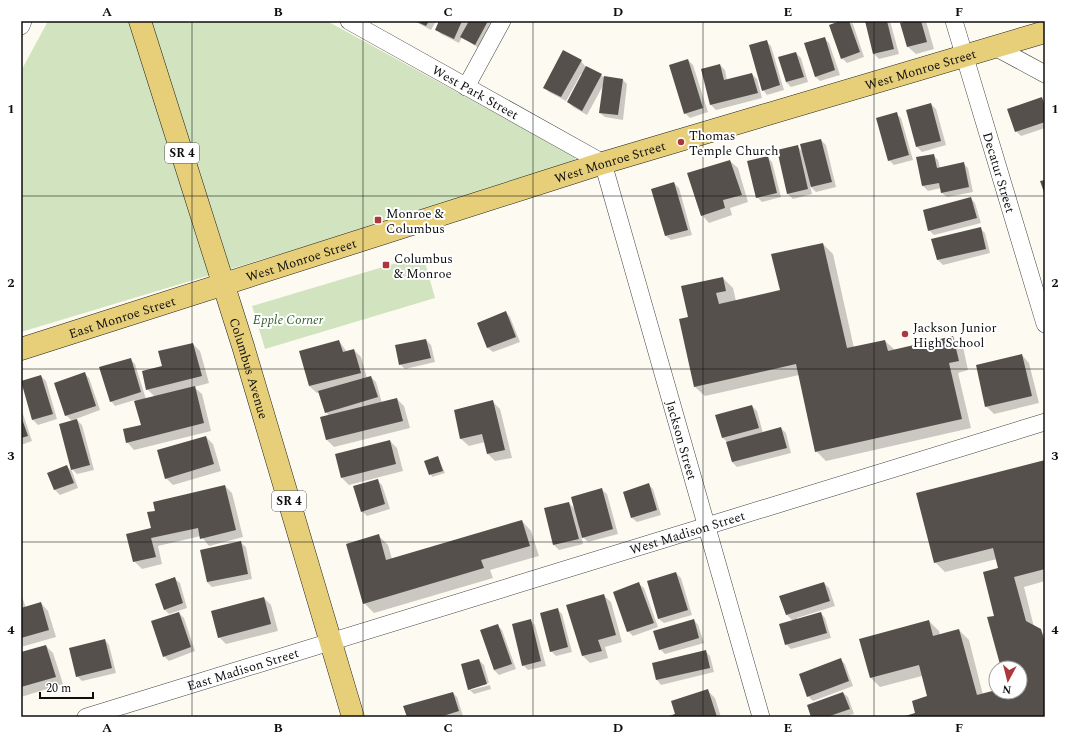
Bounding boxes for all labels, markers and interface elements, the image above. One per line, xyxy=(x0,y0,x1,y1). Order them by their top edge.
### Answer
text: A xyxy=(102,2,112,22)
text: B xyxy=(273,2,283,22)
text: C xyxy=(443,2,453,22)
text: D xyxy=(613,2,623,22)
text: E xyxy=(784,2,793,22)
text: F xyxy=(955,2,963,22)
street label: West Monroe Street xyxy=(863,44,979,96)
street label: West Park Street xyxy=(428,60,522,125)
text: 1 xyxy=(7,99,15,119)
text: 1 xyxy=(1051,99,1059,119)
place label: Thomas Temple Church xyxy=(689,126,779,161)
street label: Decatur Street xyxy=(977,130,1020,216)
street label: West Monroe Street xyxy=(552,136,668,189)
marker: Thomas Temple Church xyxy=(676,137,686,147)
road number: SR 4 xyxy=(165,143,199,163)
place label: Monroe & Columbus xyxy=(386,204,445,239)
marker: Monroe & Columbus xyxy=(373,215,383,225)
street label: West Monroe Street xyxy=(243,233,360,288)
place label: Columbus & Monroe xyxy=(394,249,453,284)
marker: Columbus & Monroe xyxy=(381,260,391,270)
text: 2 xyxy=(7,273,15,293)
text: 2 xyxy=(1051,273,1059,293)
street label: East Monroe Street xyxy=(66,291,179,344)
park label: Epple Corner xyxy=(253,310,324,330)
street label: Columbus Avenue xyxy=(224,315,273,422)
place label: Jackson Junior High School xyxy=(913,318,997,353)
marker: Jackson Junior High School xyxy=(900,329,910,339)
street label: Jackson Street xyxy=(660,398,702,483)
text: 3 xyxy=(7,446,15,466)
text: 3 xyxy=(1051,446,1059,466)
road number: SR 4 xyxy=(272,491,306,511)
street label: West Madison Street xyxy=(627,506,748,560)
text: 4 xyxy=(7,620,15,640)
text: 4 xyxy=(1051,620,1059,640)
street label: East Madison Street xyxy=(185,643,302,696)
north arrow xyxy=(988,660,1028,700)
scale bar xyxy=(40,674,93,700)
text: 20 m xyxy=(46,679,71,698)
text: N xyxy=(1001,680,1012,698)
text: A xyxy=(102,718,112,738)
text: B xyxy=(273,718,283,738)
text: C xyxy=(443,718,453,738)
text: D xyxy=(613,718,623,738)
text: E xyxy=(784,718,793,738)
text: F xyxy=(955,718,963,738)

